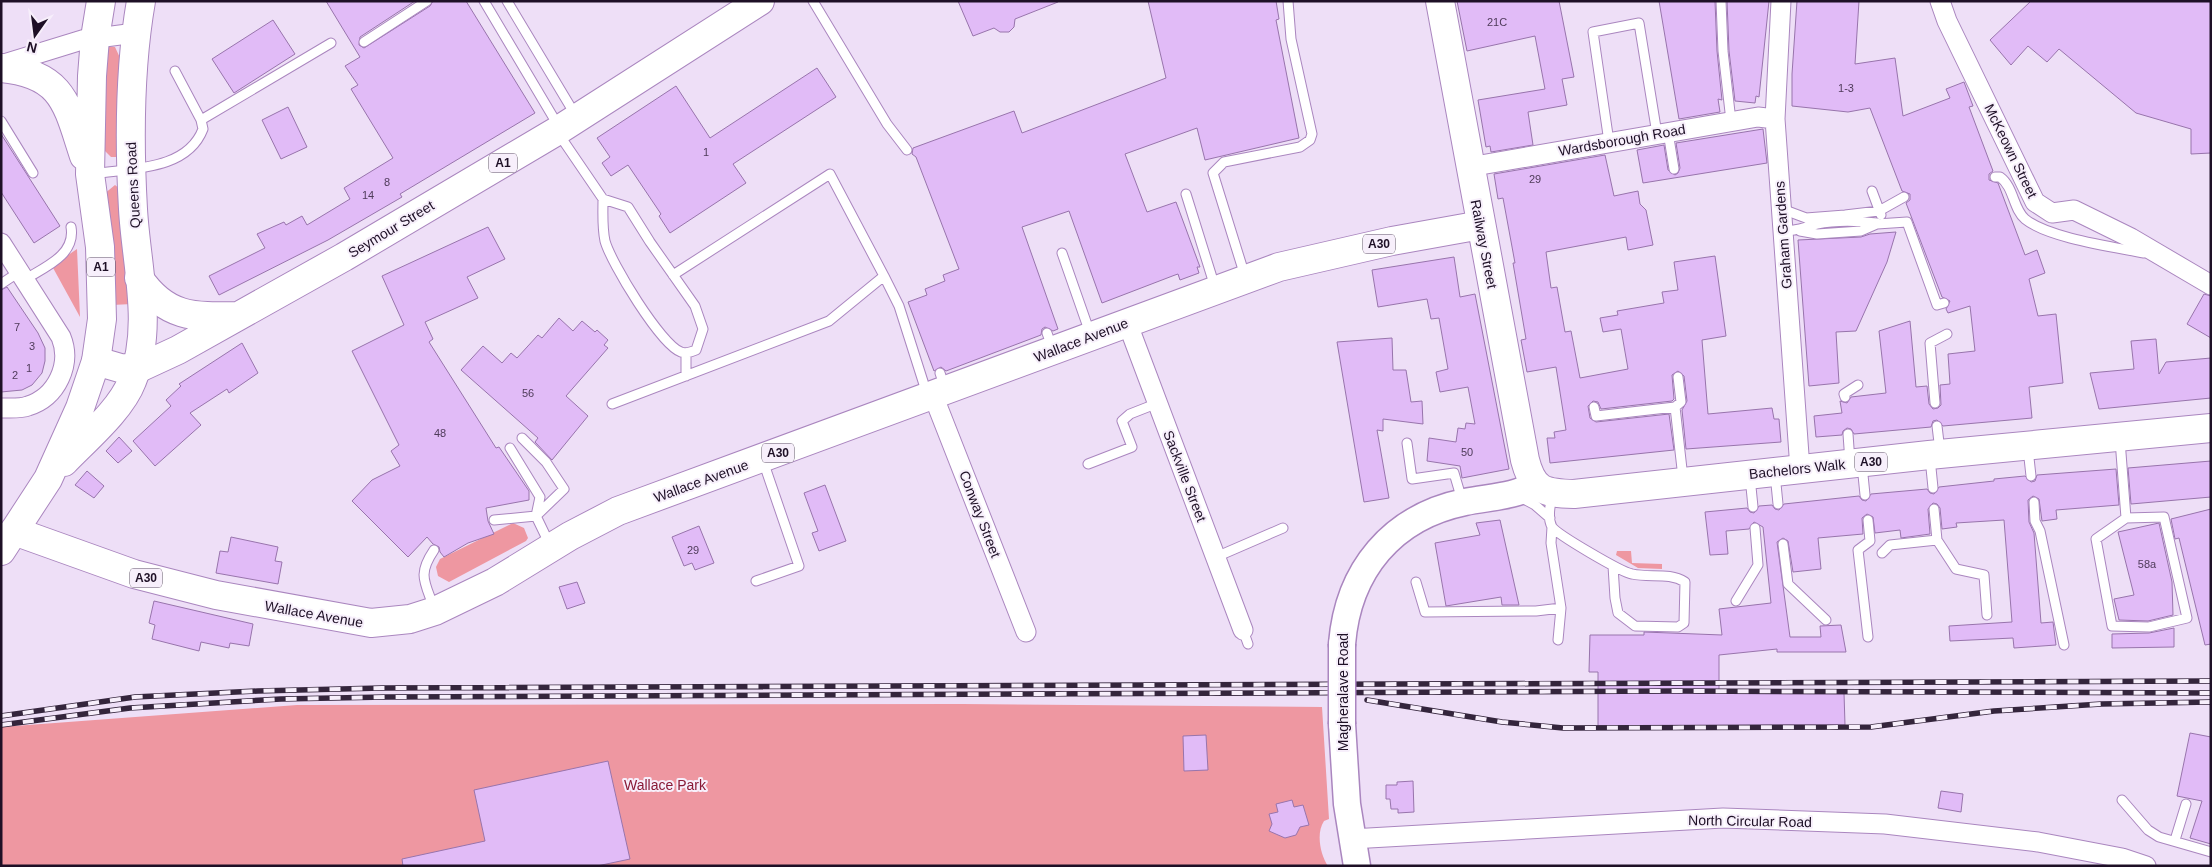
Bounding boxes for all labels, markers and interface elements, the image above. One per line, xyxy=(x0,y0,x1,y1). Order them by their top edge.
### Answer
north arrow xyxy=(10,10,60,60)
house number: 21C xyxy=(1487,16,1507,28)
text: N xyxy=(25,39,39,57)
house number: 1-3 xyxy=(1838,82,1854,94)
street label: McKeown Street xyxy=(1981,101,2041,201)
street label: Wardsborough Road xyxy=(1557,121,1687,159)
street label: Queens Road xyxy=(123,141,143,229)
house number: 1 xyxy=(703,146,709,158)
road number: A1 xyxy=(489,154,517,172)
house number: 29 xyxy=(1529,173,1541,185)
house number: 8 xyxy=(384,176,390,188)
street label: Graham Gardens xyxy=(1771,180,1795,290)
house number: 14 xyxy=(362,189,374,201)
street label: Seymour Street xyxy=(345,197,437,261)
street label: Railway Street xyxy=(1468,198,1500,290)
road number: A30 xyxy=(1363,234,1395,253)
road number: A1 xyxy=(87,258,115,276)
street label: Wallace Avenue xyxy=(1032,315,1131,365)
house number: 7 xyxy=(14,321,20,333)
house number: 3 xyxy=(29,340,35,352)
house number: 1 xyxy=(26,362,32,374)
house number: 2 xyxy=(12,369,18,381)
house number: 56 xyxy=(522,387,534,399)
house number: 48 xyxy=(434,427,446,439)
street label: Sackville Street xyxy=(1160,428,1210,524)
road number: A30 xyxy=(762,443,794,462)
house number: 50 xyxy=(1461,446,1473,458)
road number: A30 xyxy=(1855,452,1887,472)
street label: Wallace Avenue xyxy=(651,456,751,506)
street label: Bachelors Walk xyxy=(1748,456,1847,482)
street label: Conway Street xyxy=(956,468,1004,560)
house number: 29 xyxy=(687,544,699,556)
house number: 58a xyxy=(2138,558,2157,570)
road number: A30 xyxy=(130,568,162,588)
street label: Wallace Avenue xyxy=(264,597,365,631)
street label: Magheralave Road xyxy=(1335,633,1351,751)
park label: Wallace Park xyxy=(624,777,707,793)
street label: North Circular Road xyxy=(1688,812,1812,830)

